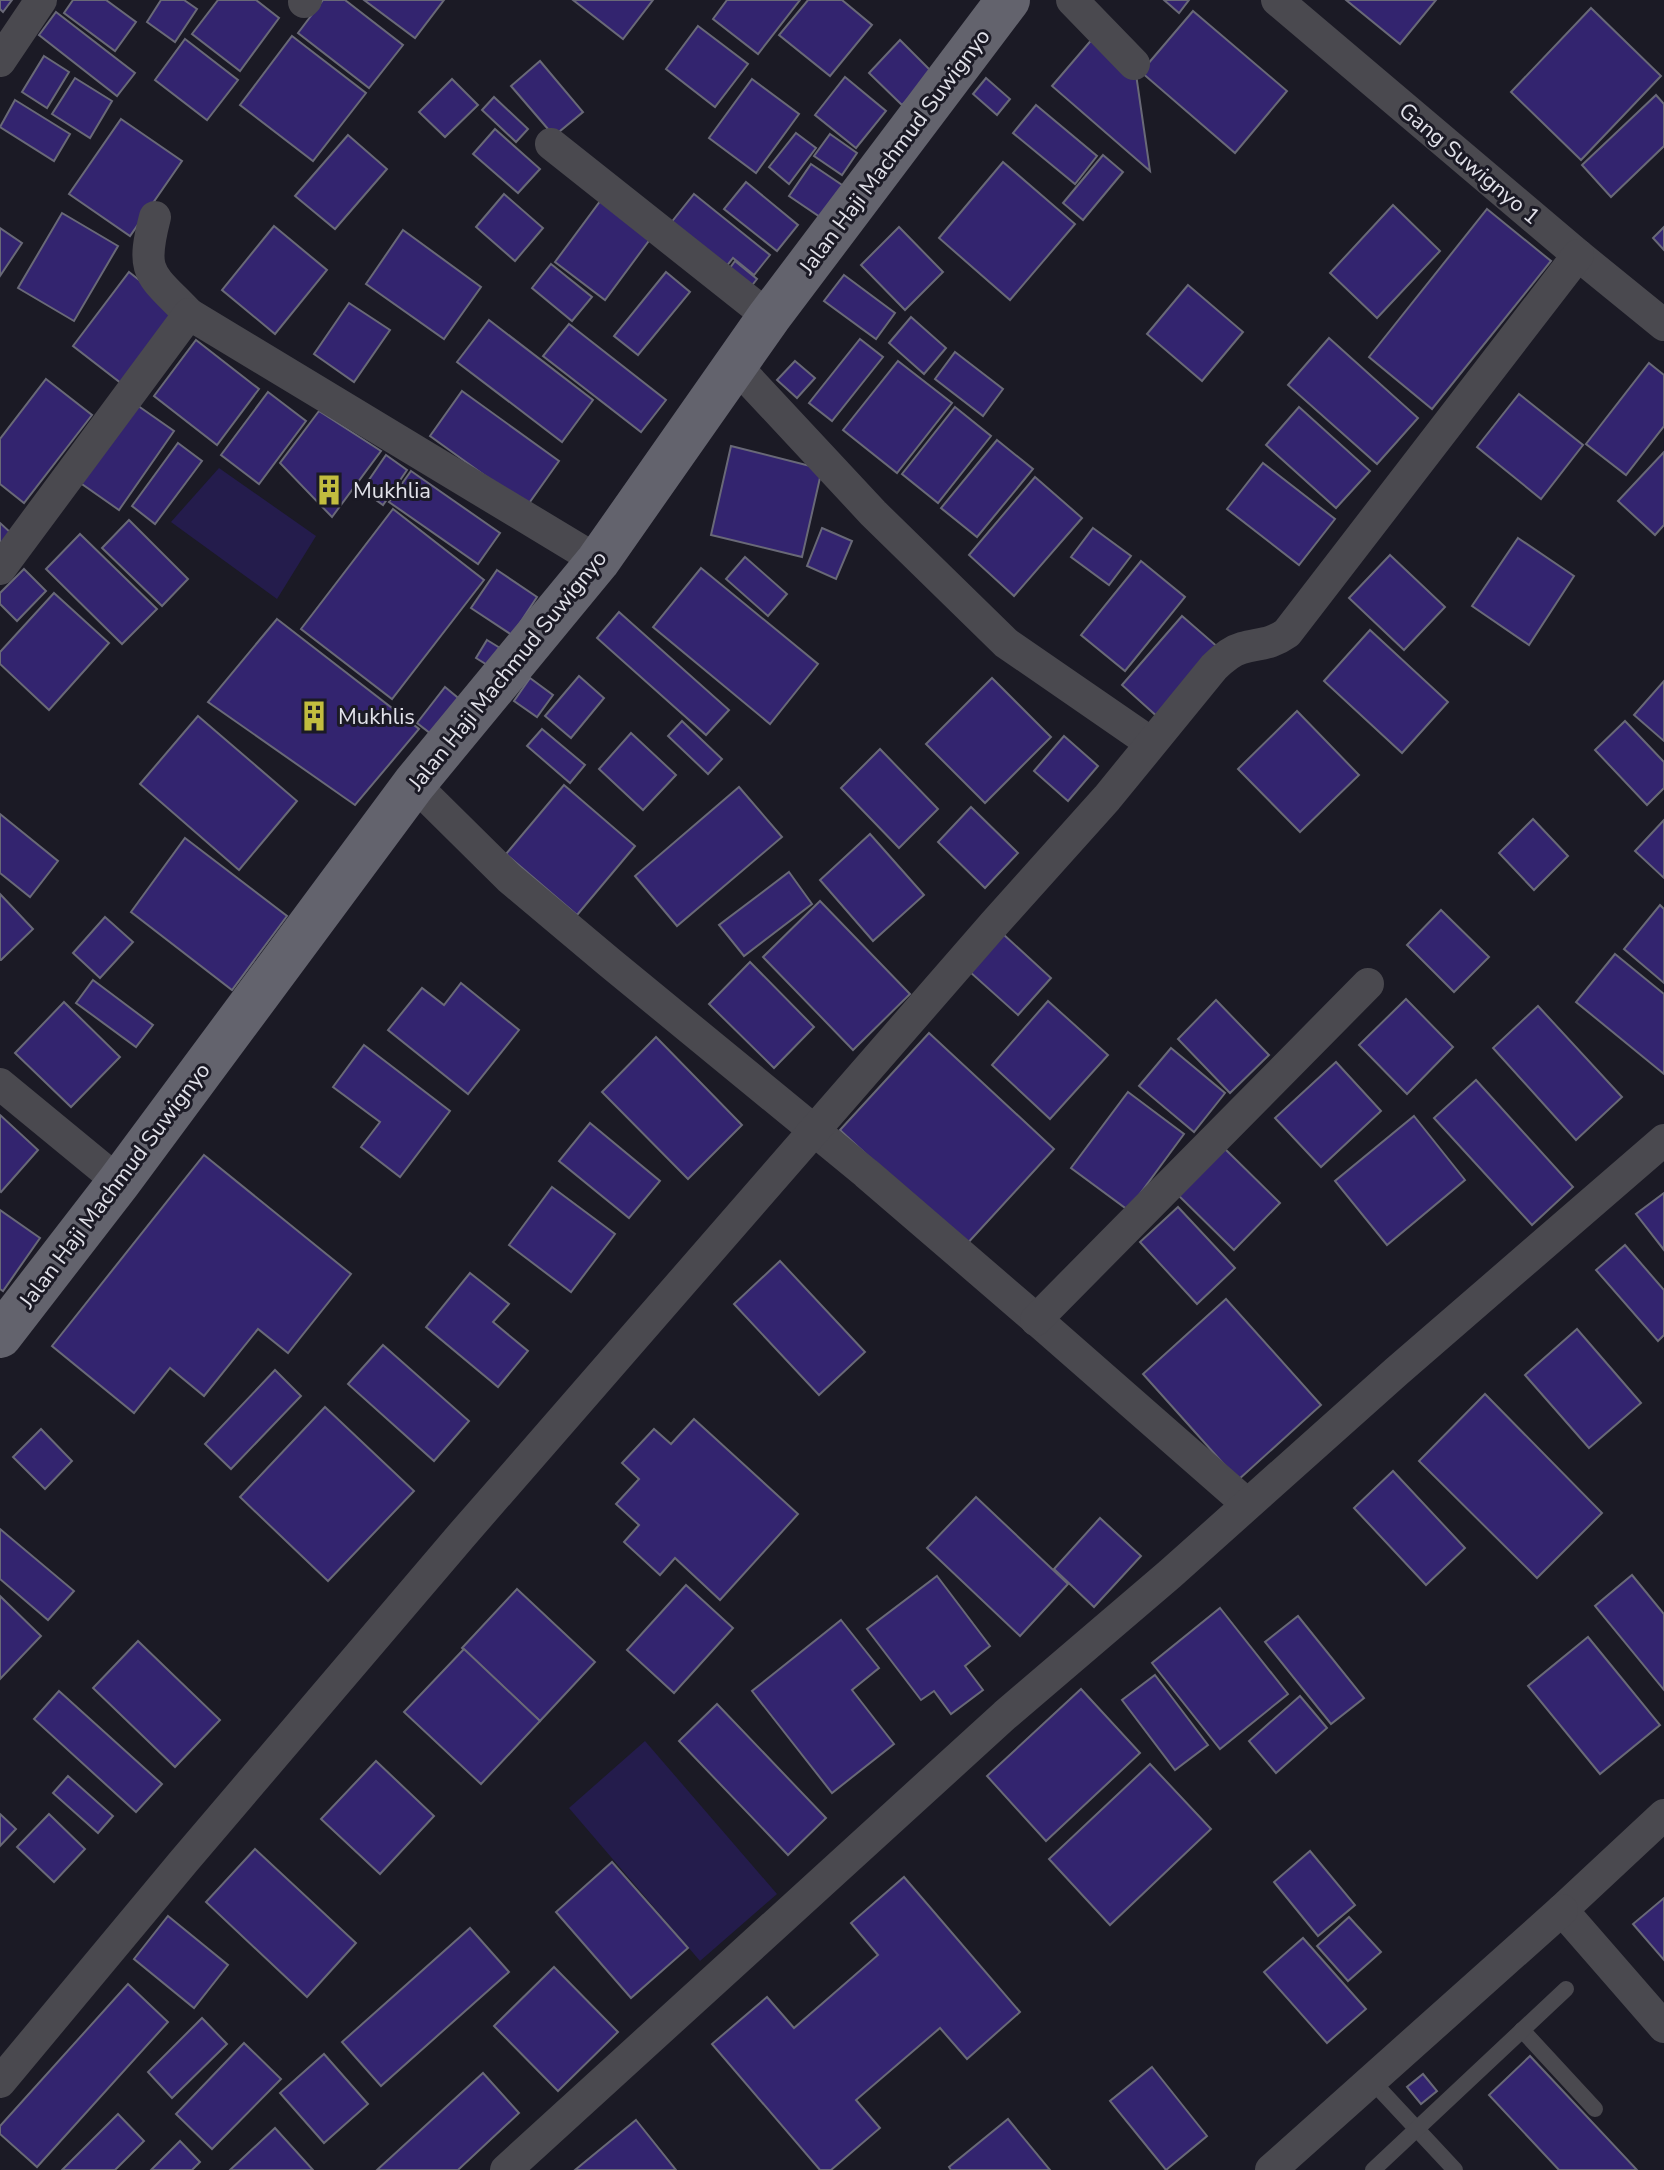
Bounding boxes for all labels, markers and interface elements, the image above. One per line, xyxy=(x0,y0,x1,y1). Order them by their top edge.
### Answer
street label: Jalan Haji Machmud Suwignyo xyxy=(792,23,997,281)
street label: Gang Suwignyo 1 xyxy=(1392,96,1546,232)
building icon: Mukhlia xyxy=(312,473,346,507)
place label: Mukhlia xyxy=(353,476,431,506)
street label: Jalan Haji Machmud Suwignyo xyxy=(401,544,614,798)
building icon: Mukhlis xyxy=(297,699,331,733)
place label: Mukhlis xyxy=(338,702,415,732)
street label: Jalan Haji Machmud Suwignyo xyxy=(12,1057,217,1315)

